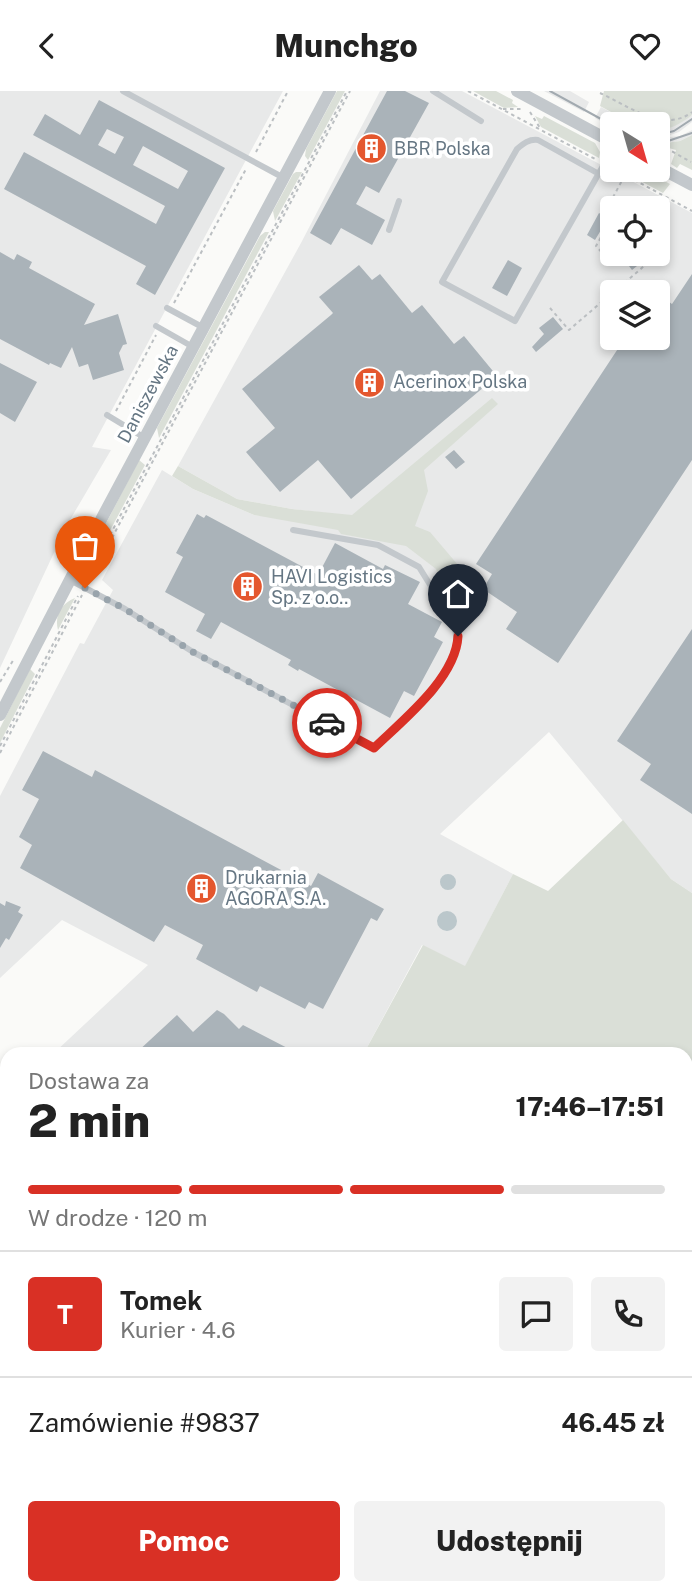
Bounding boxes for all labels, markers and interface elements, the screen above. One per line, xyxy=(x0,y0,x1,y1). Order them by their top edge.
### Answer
icon: back xyxy=(28,27,66,65)
text: Munchgo xyxy=(274,27,418,64)
icon: heart xyxy=(626,27,664,65)
north arrow xyxy=(600,112,670,182)
map controls xyxy=(600,112,670,350)
building icon: BBR Polska xyxy=(354,132,388,166)
place label: BBR Polska xyxy=(394,138,491,159)
button: locate xyxy=(600,196,670,266)
button: layers xyxy=(600,280,670,350)
street label: Daniszewska xyxy=(113,341,182,446)
building icon: Acerinox Polska xyxy=(353,365,387,399)
place label: Acerinox Polska xyxy=(393,371,527,392)
pin xyxy=(55,516,115,588)
icon: bag xyxy=(66,527,104,565)
pin xyxy=(428,564,488,636)
place label: HAVI Logistics Sp. z o.o.. xyxy=(271,566,392,608)
building icon: HAVI Logistics Sp. z o.o.. xyxy=(231,570,265,604)
icon: home xyxy=(439,575,477,613)
courier xyxy=(292,688,362,758)
icon: car xyxy=(308,704,346,742)
place label: Drukarnia AGORA S.A. xyxy=(225,867,326,909)
building icon: Drukarnia AGORA S.A. xyxy=(185,871,219,905)
text: Dostawa za xyxy=(28,1067,149,1094)
text: 17:46–17:51 xyxy=(516,1091,665,1122)
text: 2 min xyxy=(28,1093,150,1147)
text: W drodze · 120 m xyxy=(28,1204,207,1231)
button: chat xyxy=(499,1277,573,1351)
button: phone xyxy=(591,1277,665,1351)
text: Tomek xyxy=(120,1285,202,1316)
text: T xyxy=(57,1299,73,1330)
text: Kurier · 4.6 xyxy=(120,1316,235,1343)
text: Zamówienie #9837 xyxy=(28,1407,260,1438)
text: 46.45 zł xyxy=(561,1407,665,1438)
button: Pomoc xyxy=(28,1501,340,1581)
button: Udostępnij xyxy=(354,1501,665,1581)

